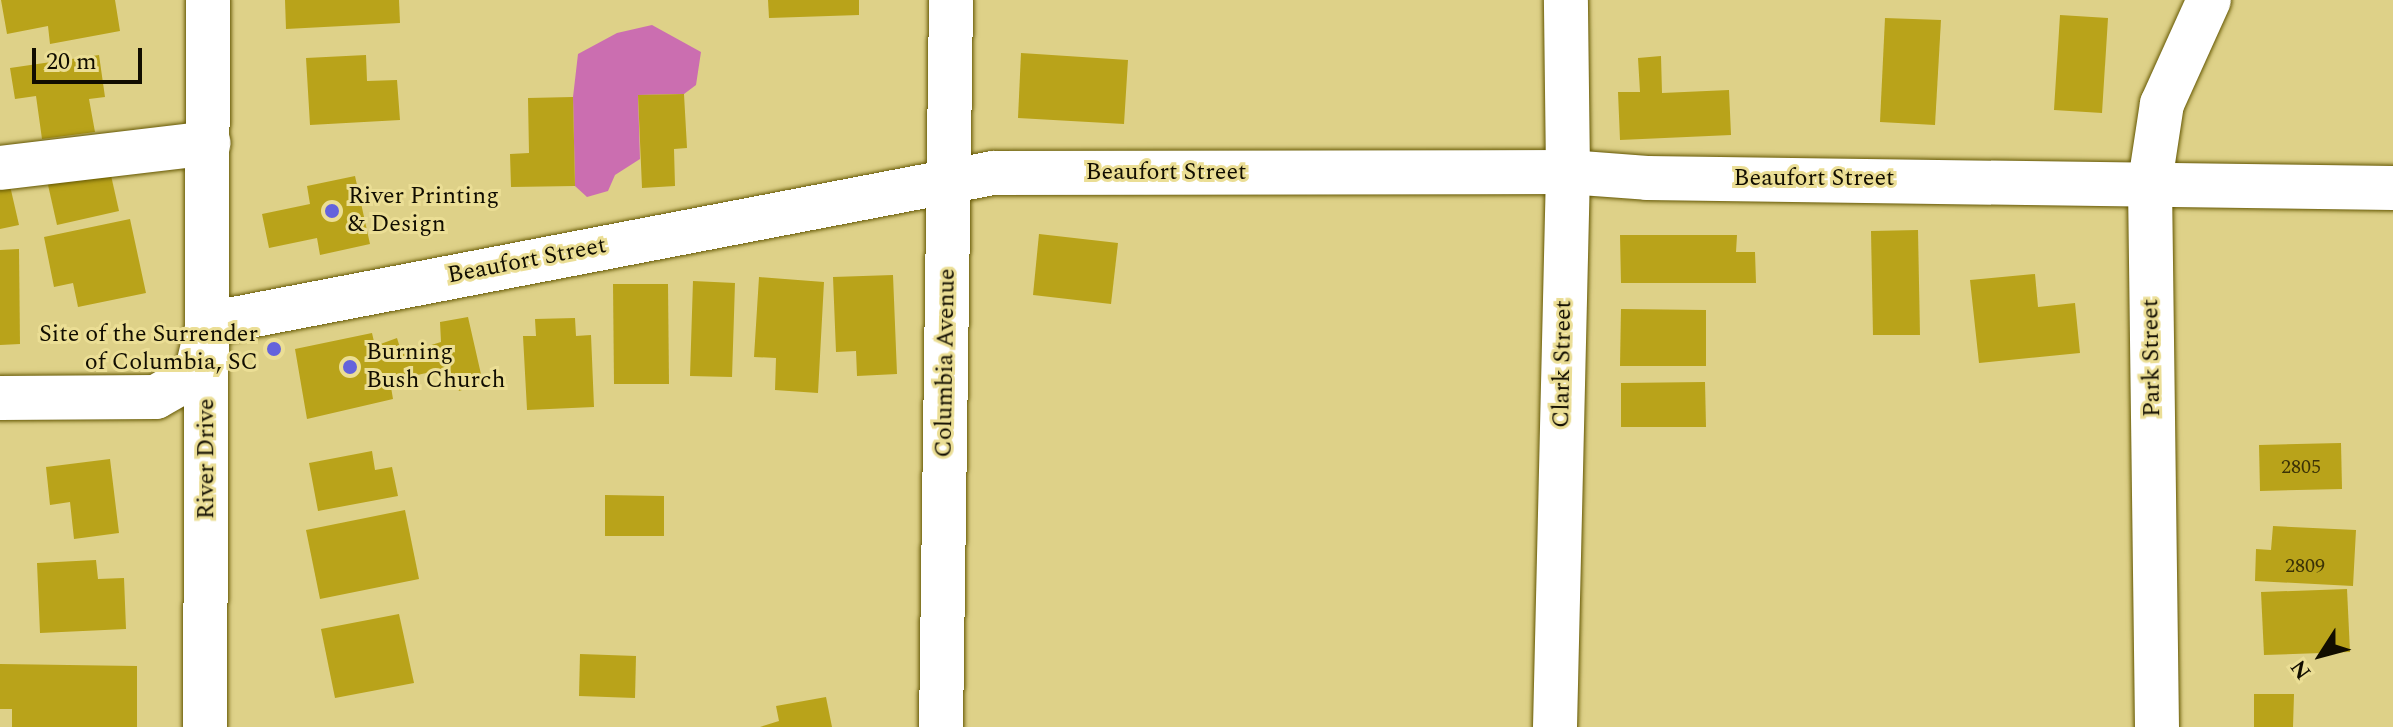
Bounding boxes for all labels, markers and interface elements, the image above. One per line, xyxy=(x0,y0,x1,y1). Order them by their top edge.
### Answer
scale bar xyxy=(36,32,146,82)
text: 20 m xyxy=(46,44,97,80)
street label: Beaufort Street xyxy=(1085,159,1247,187)
street label: Beaufort Street xyxy=(1733,165,1895,193)
place label: River Printing & Design xyxy=(348,183,499,239)
marker: River Printing & Design xyxy=(323,202,341,220)
street label: Beaufort Street xyxy=(445,231,609,291)
street label: Columbia Avenue xyxy=(930,268,962,458)
street label: Park Street xyxy=(2137,299,2167,417)
street label: Clark Street xyxy=(1547,300,1579,428)
place label: Site of the Surrender of Columbia, SC xyxy=(39,321,258,377)
place label: Burning Bush Church xyxy=(366,339,505,395)
marker: Site of the Surrender of Columbia, SC xyxy=(265,340,283,358)
marker: Burning Bush Church xyxy=(341,358,359,376)
street label: River Drive xyxy=(193,399,221,519)
house number: 2805 xyxy=(2281,455,2321,479)
house number: 2809 xyxy=(2285,554,2325,578)
north arrow xyxy=(2281,615,2361,695)
text: N xyxy=(2283,652,2320,686)

